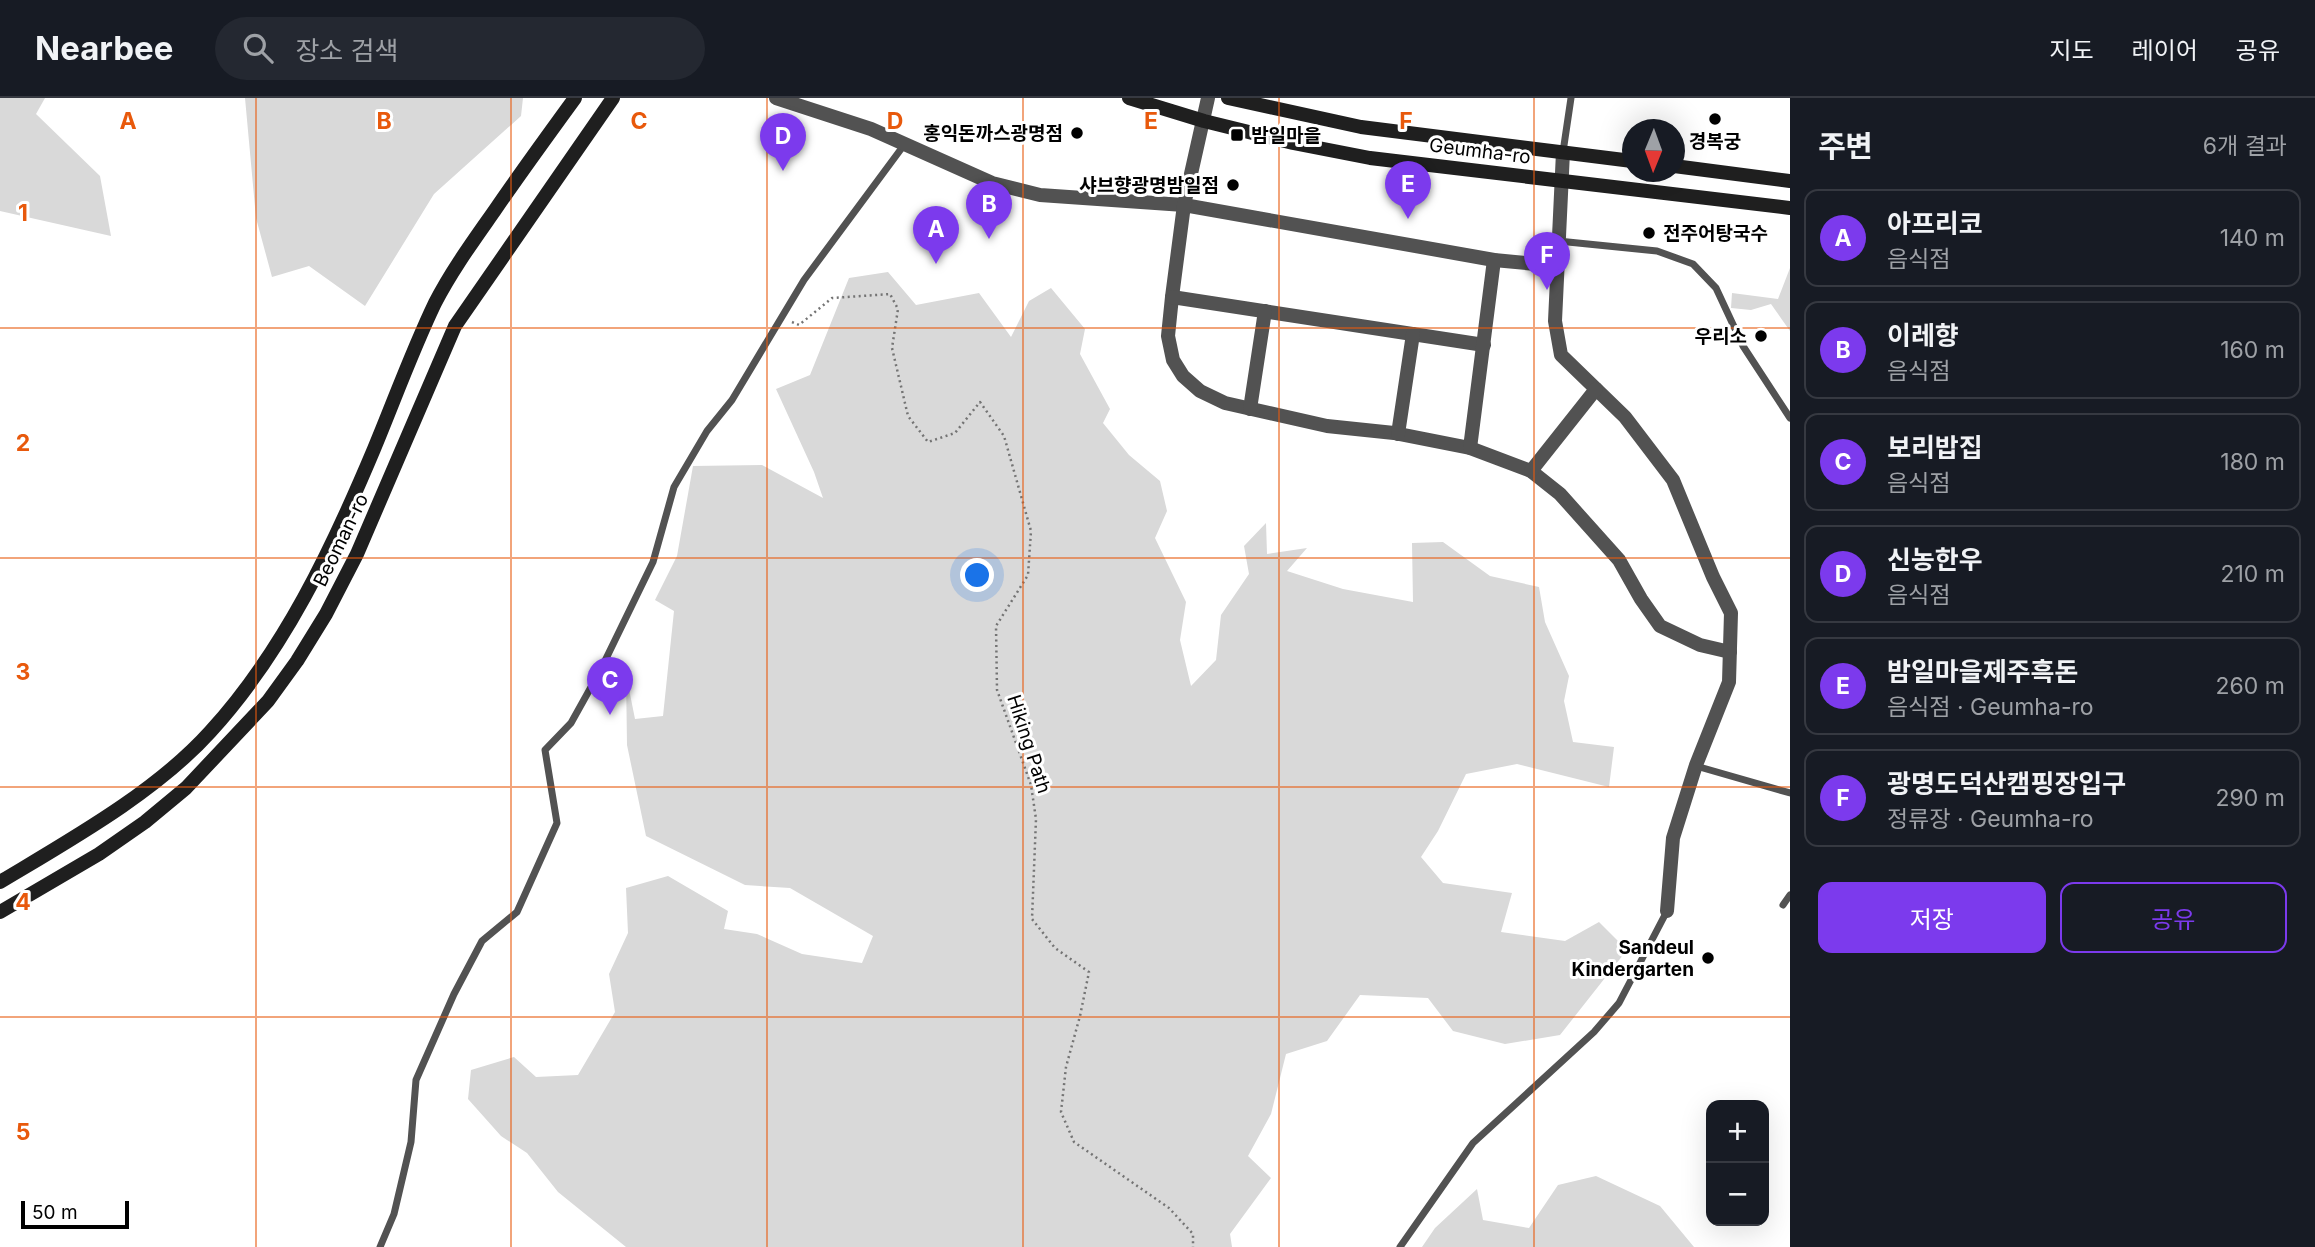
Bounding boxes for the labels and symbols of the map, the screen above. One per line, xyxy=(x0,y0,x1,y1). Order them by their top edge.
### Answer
text: A xyxy=(119,107,137,135)
text: B xyxy=(376,107,392,135)
text: C xyxy=(630,107,648,135)
text: D xyxy=(887,107,903,135)
text: E xyxy=(1144,107,1158,135)
text: F xyxy=(1399,107,1413,135)
marker: 경복궁 xyxy=(1707,111,1723,127)
pin: D xyxy=(760,113,806,171)
north arrow xyxy=(1622,119,1685,182)
place label: 홍익돈까스광명점 xyxy=(923,122,1063,145)
place label: 밤일마을 xyxy=(1251,124,1321,147)
marker: 홍익돈까스광명점 xyxy=(1069,125,1085,141)
marker: 밤일마을 xyxy=(1229,127,1245,143)
place label: 경복궁 xyxy=(1689,130,1741,153)
street label: Geumha-ro xyxy=(1428,133,1532,169)
pin: E xyxy=(1385,161,1431,219)
place label: 샤브향광명밤일점 xyxy=(1079,174,1219,197)
marker: 샤브향광명밤일점 xyxy=(1225,177,1241,193)
pin: B xyxy=(966,181,1012,239)
text: 1 xyxy=(18,199,28,227)
pin: A xyxy=(913,206,959,264)
place label: 전주어탕국수 xyxy=(1663,222,1768,245)
marker: 전주어탕국수 xyxy=(1641,225,1657,241)
pin: F xyxy=(1524,232,1570,290)
place label: 우리소 xyxy=(1695,325,1747,348)
marker: 우리소 xyxy=(1753,328,1769,344)
text: 2 xyxy=(16,429,30,457)
street label: Beoman-ro xyxy=(309,490,373,590)
your location xyxy=(960,558,994,592)
pin: C xyxy=(587,657,633,715)
text: 3 xyxy=(16,658,30,686)
street label: Hiking Path xyxy=(1002,692,1056,796)
text: 4 xyxy=(15,888,31,916)
place label: Sandeul Kindergarten xyxy=(1572,936,1694,981)
marker: Sandeul Kindergarten xyxy=(1700,950,1716,966)
text: 5 xyxy=(16,1118,30,1146)
scale bar xyxy=(21,1198,130,1230)

